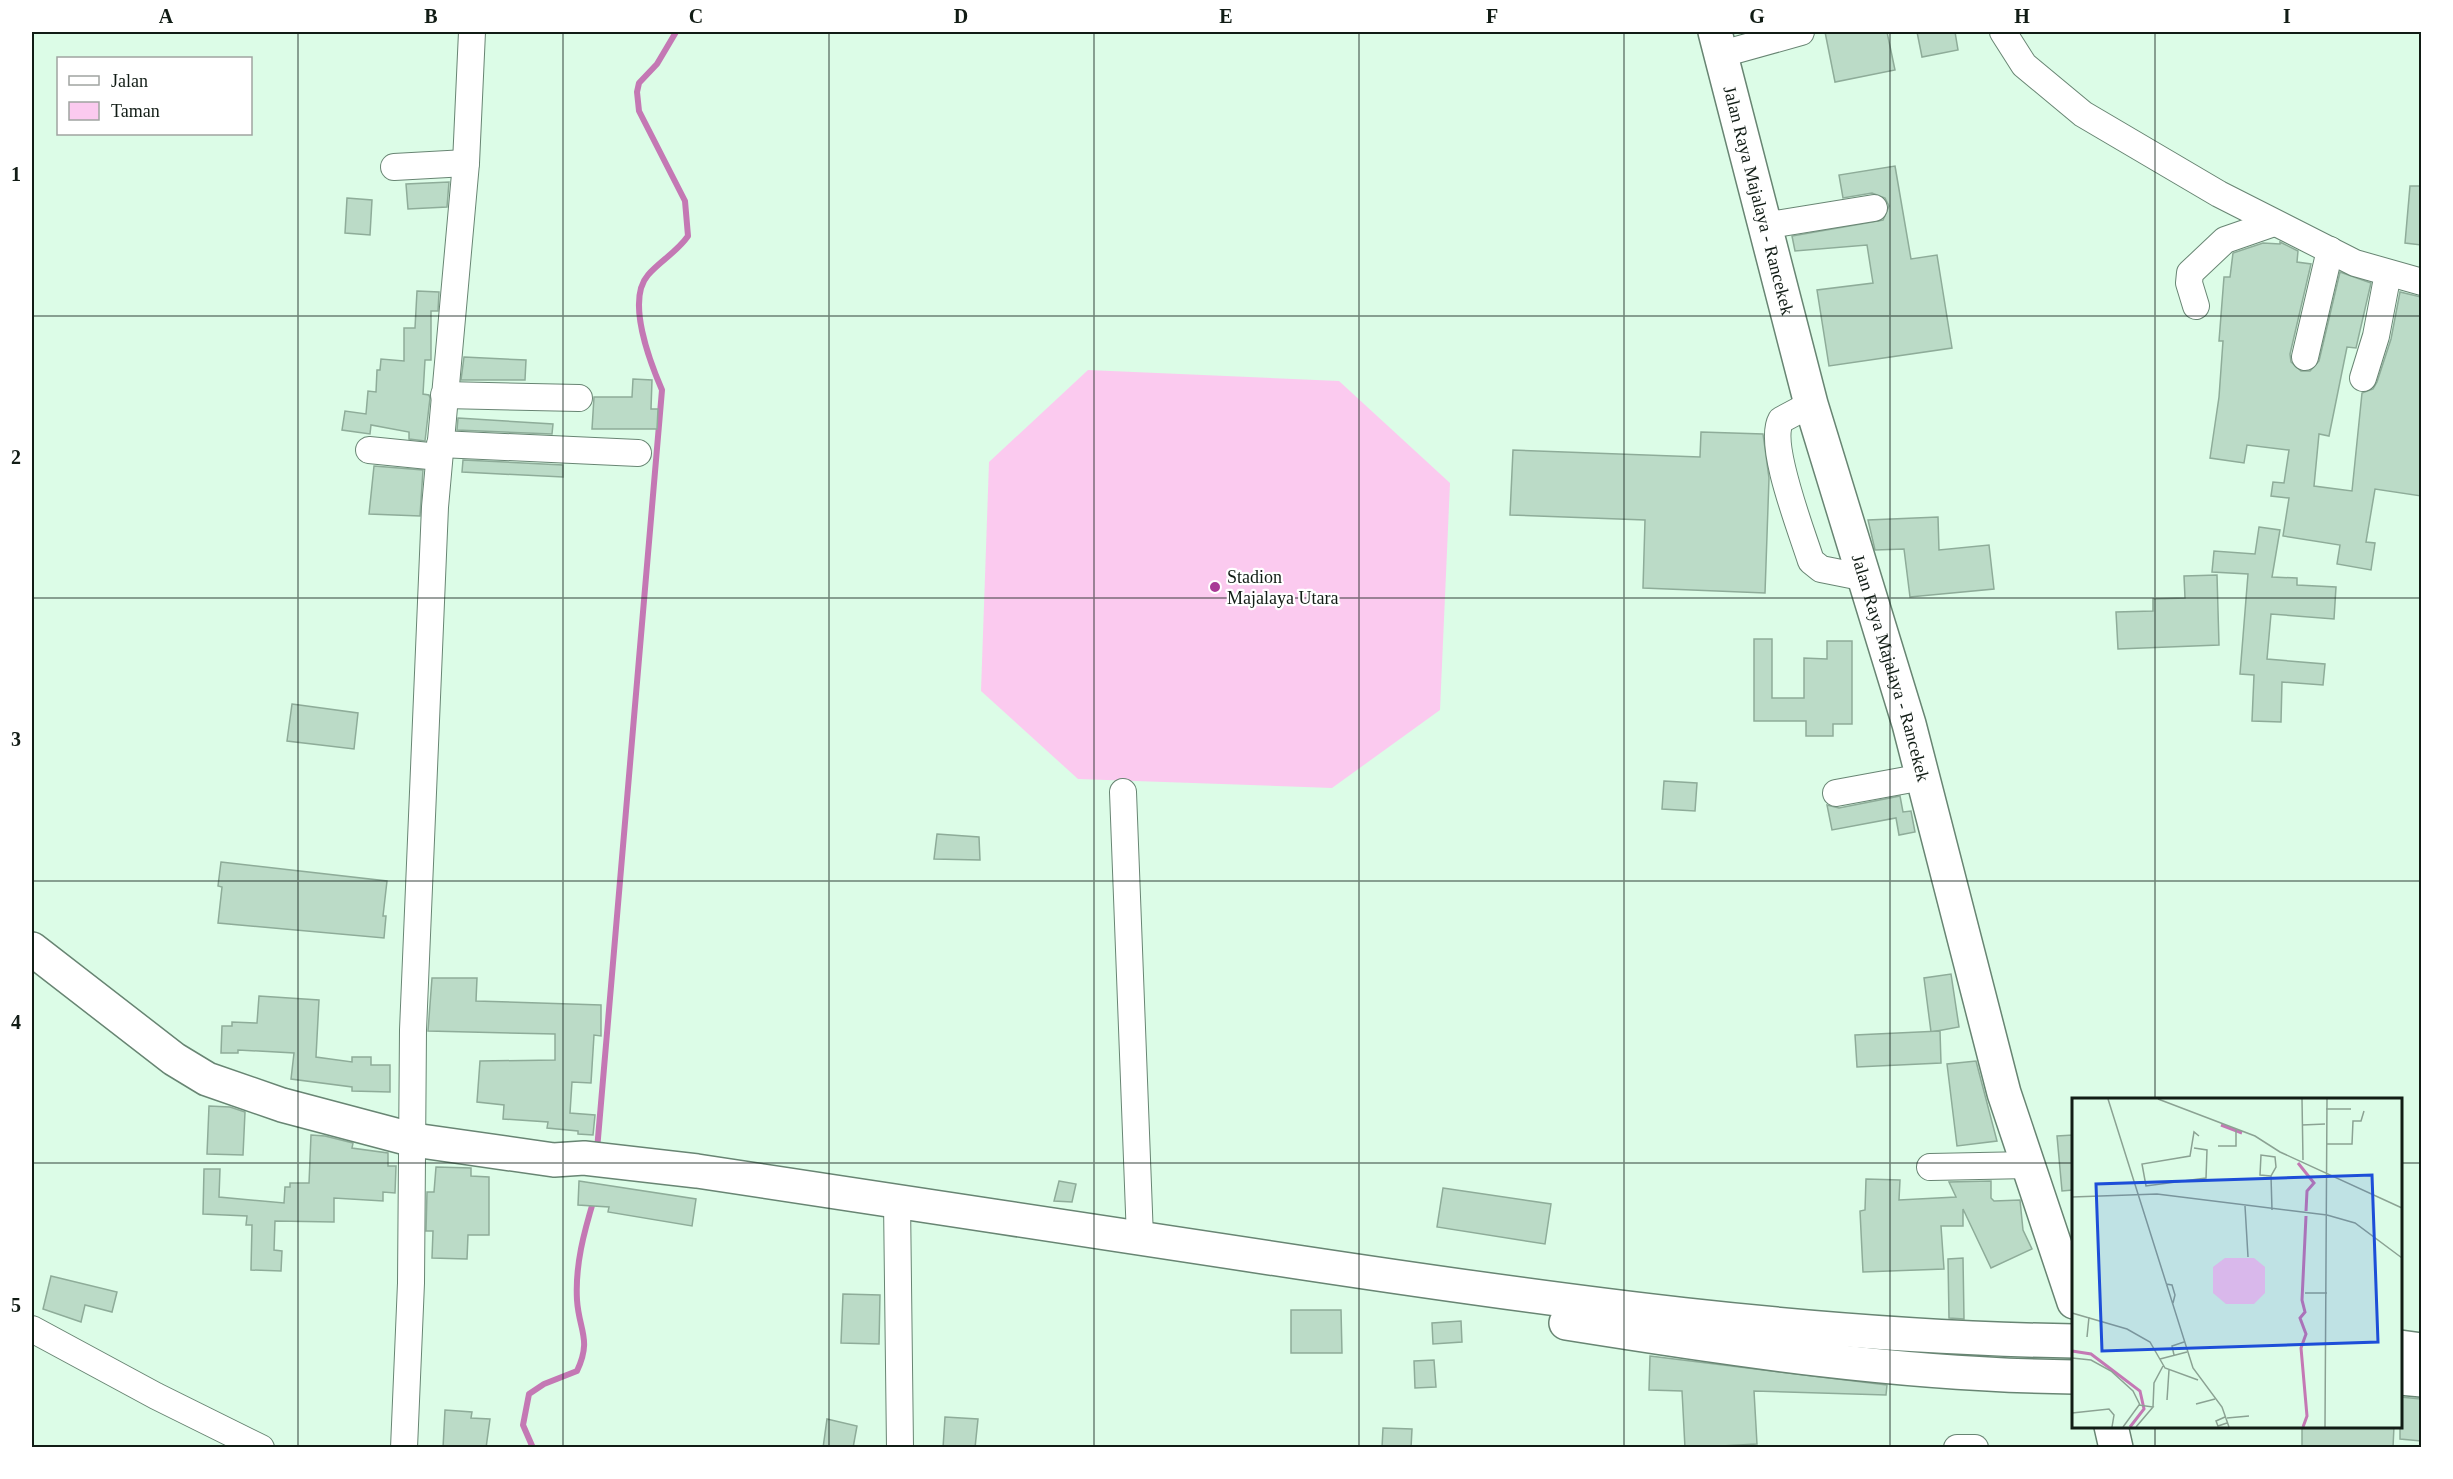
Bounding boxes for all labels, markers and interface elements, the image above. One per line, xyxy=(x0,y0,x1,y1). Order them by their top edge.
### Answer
text: A xyxy=(159,5,174,27)
text: B xyxy=(424,5,438,27)
text: C xyxy=(689,5,703,27)
text: D xyxy=(954,5,968,27)
text: E xyxy=(1219,5,1233,27)
text: F xyxy=(1486,5,1498,27)
text: G xyxy=(1749,5,1765,27)
text: H xyxy=(2014,5,2030,27)
text: I xyxy=(2283,5,2291,27)
legend xyxy=(57,57,252,135)
text: Jalan xyxy=(111,71,148,91)
street label: Jalan Raya Majalaya - Rancekek xyxy=(1719,84,1798,317)
text: Taman xyxy=(111,101,160,121)
text: 1 xyxy=(11,163,21,185)
text: 2 xyxy=(11,446,21,468)
street label: Jalan Raya Majalaya - Rancekek xyxy=(1848,552,1933,784)
place label: Stadion Majalaya Utara xyxy=(1227,567,1338,608)
marker: Stadion Majalaya Utara xyxy=(1208,580,1222,594)
text: 3 xyxy=(11,728,21,750)
text: 4 xyxy=(11,1011,21,1033)
inset map xyxy=(2072,1098,2402,1428)
text: 5 xyxy=(11,1294,21,1316)

